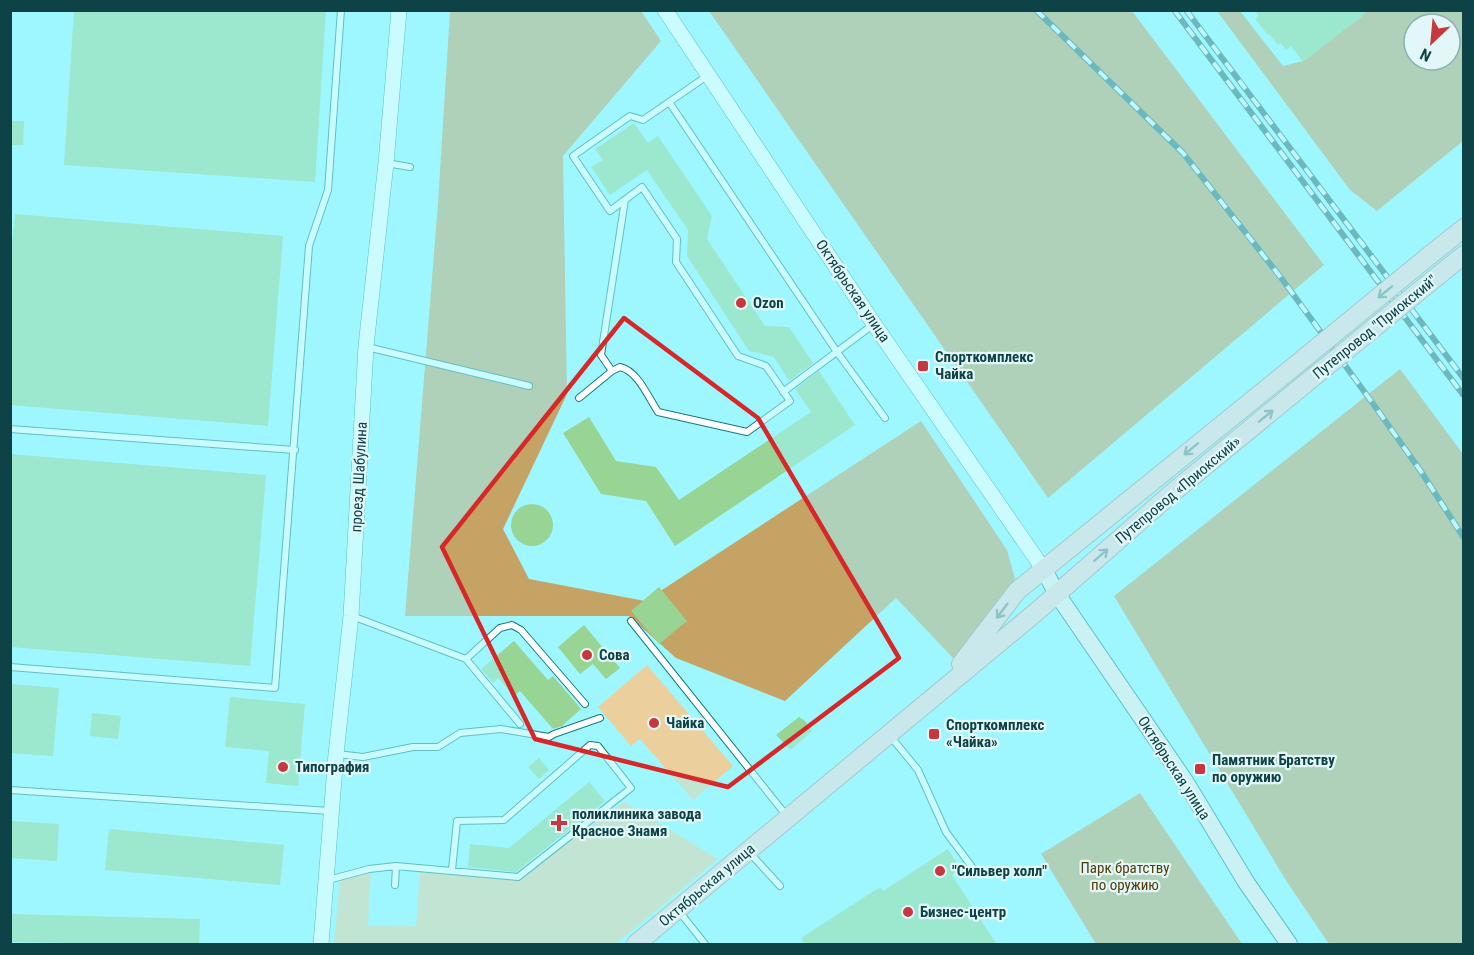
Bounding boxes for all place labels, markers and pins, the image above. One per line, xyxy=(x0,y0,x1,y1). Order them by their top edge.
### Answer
place label: Ozon xyxy=(753,294,784,312)
marker: Ozon xyxy=(734,296,748,310)
place label: Спорткомплекс Чайка xyxy=(935,348,1034,383)
marker: Спорткомплекс Чайка xyxy=(916,359,930,373)
place label: Сова xyxy=(599,646,630,664)
marker: Сова xyxy=(580,648,594,662)
place label: Чайка xyxy=(666,714,704,732)
marker: Чайка xyxy=(647,716,661,730)
place label: Спорткомплекс «Чайка» xyxy=(946,716,1045,751)
marker: Спорткомплекс «Чайка» xyxy=(927,727,941,741)
place label: Памятник Братству по оружию xyxy=(1212,751,1335,786)
place label: Типография xyxy=(295,758,369,776)
marker: Типография xyxy=(276,760,290,774)
marker: Памятник Братству по оружию xyxy=(1193,762,1207,776)
place label: поликлиника завода Красное Знамя xyxy=(572,805,701,840)
marker: поликлиника завода Красное Знамя xyxy=(550,814,568,832)
place label: "Сильвер холл" xyxy=(952,862,1047,880)
marker: "Сильвер холл" xyxy=(933,864,947,878)
place label: Бизнес-центр xyxy=(920,903,1006,921)
marker: Бизнес-центр xyxy=(901,905,915,919)

